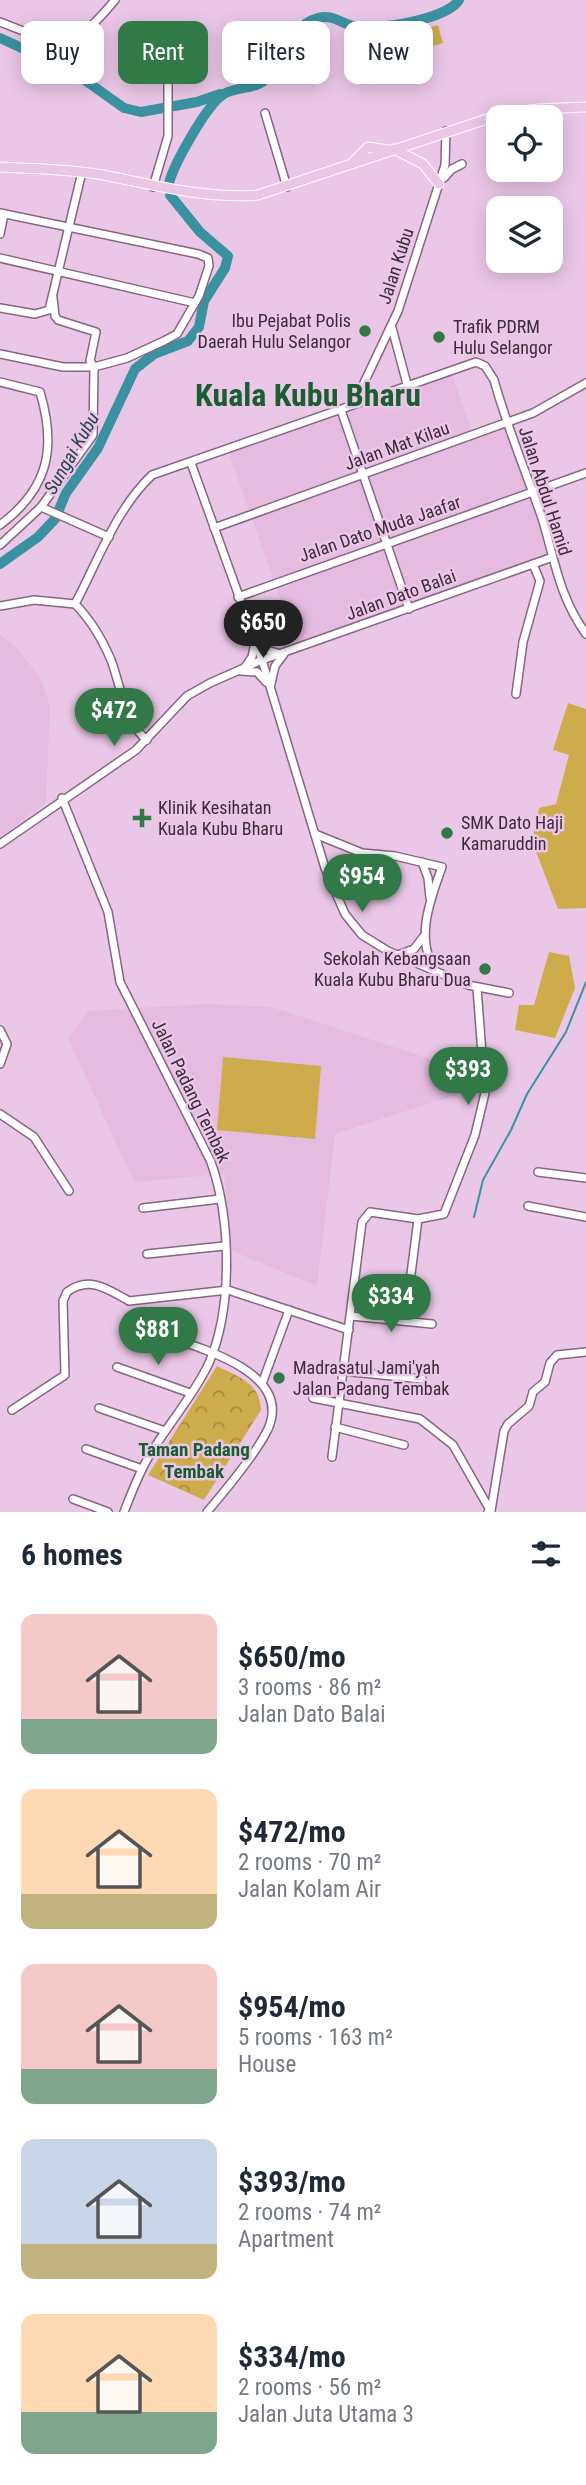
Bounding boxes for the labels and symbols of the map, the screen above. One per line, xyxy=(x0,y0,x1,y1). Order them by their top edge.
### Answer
street label: Jalan Kubu xyxy=(373,225,418,307)
place label: Ibu Pejabat Polis Daerah Hulu Selangor xyxy=(198,310,352,352)
place label: Trafik PDRM Hulu Selangor xyxy=(453,316,553,358)
marker: Ibu Pejabat Polis Daerah Hulu Selangor xyxy=(357,323,373,339)
marker: Trafik PDRM Hulu Selangor xyxy=(431,329,447,345)
district label: Kuala Kubu Bharu xyxy=(195,376,421,414)
water label: Sungai Kubu xyxy=(39,408,104,498)
street label: Jalan Mat Kilau xyxy=(342,417,452,474)
street label: Jalan Abdul Hamid xyxy=(515,424,576,558)
street label: Jalan Dato Muda Jaafar xyxy=(296,491,464,566)
street label: Jalan Dato Balai xyxy=(343,565,459,624)
pin: $650 xyxy=(222,600,304,660)
pin: $472 xyxy=(73,688,155,748)
place label: Klinik Kesihatan Kuala Kubu Bharu xyxy=(158,797,283,839)
marker: Klinik Kesihatan Kuala Kubu Bharu xyxy=(132,808,152,828)
place label: SMK Dato Haji Kamaruddin xyxy=(461,812,563,854)
marker: SMK Dato Haji Kamaruddin xyxy=(439,825,455,841)
pin: $954 xyxy=(321,855,403,914)
place label: Sekolah Kebangsaan Kuala Kubu Bharu Dua xyxy=(314,948,471,990)
marker: Sekolah Kebangsaan Kuala Kubu Bharu Dua xyxy=(477,961,493,977)
street label: Jalan Padang Tembak xyxy=(148,1016,235,1166)
pin: $393 xyxy=(427,1048,509,1107)
pin: $334 xyxy=(350,1274,432,1334)
pin: $881 xyxy=(117,1308,199,1367)
place label: Madrasatul Jami'yah Jalan Padang Tembak xyxy=(293,1357,449,1399)
marker: Madrasatul Jami'yah Jalan Padang Tembak xyxy=(271,1370,287,1386)
district label: Taman Padang Tembak xyxy=(138,1438,250,1483)

